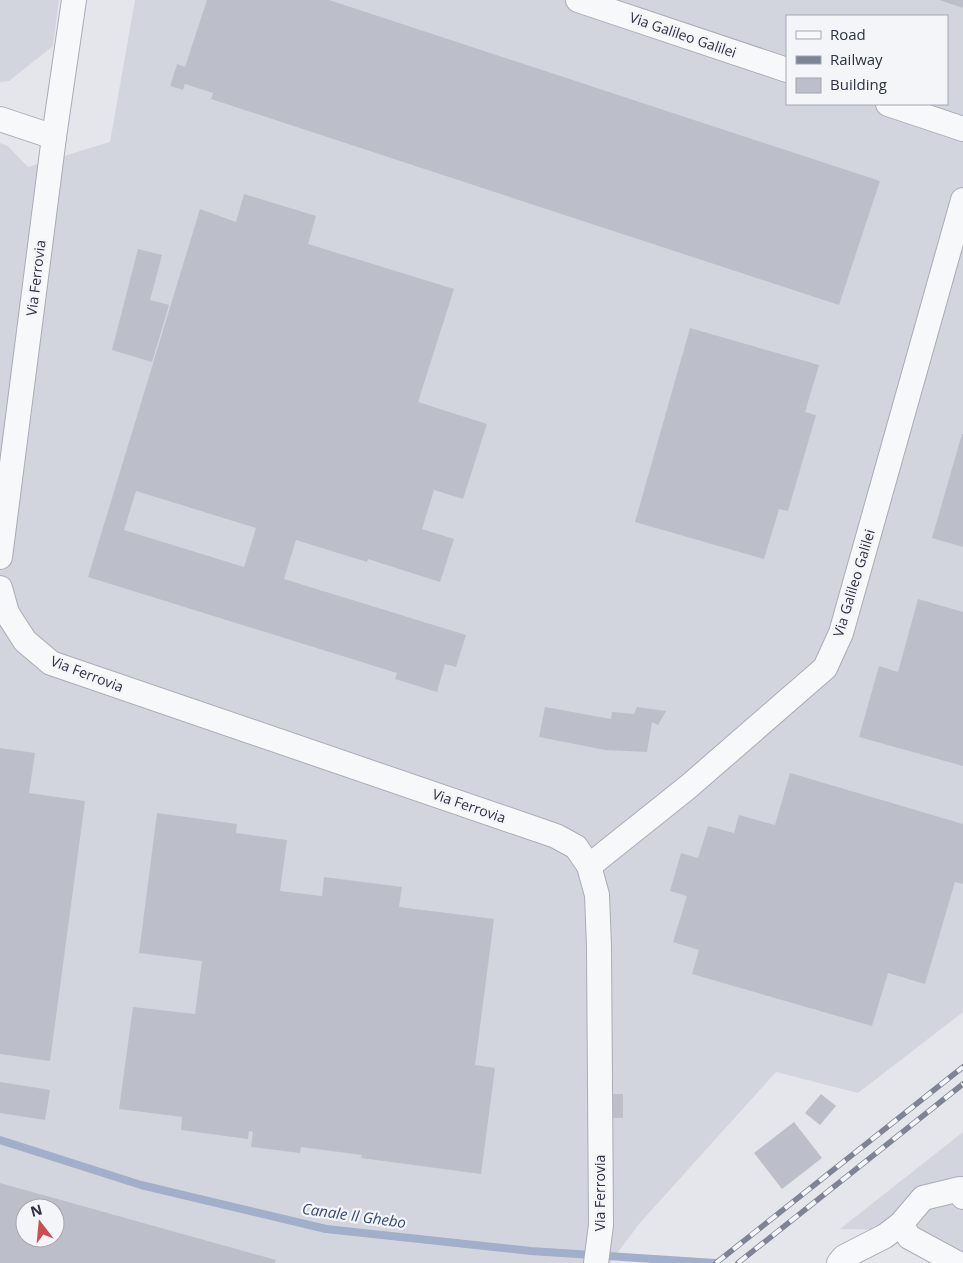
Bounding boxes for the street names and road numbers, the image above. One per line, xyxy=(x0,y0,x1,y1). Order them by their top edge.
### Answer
street label: Via Galileo Galilei xyxy=(627,7,739,62)
street label: Via Ferrovia xyxy=(21,239,50,317)
street label: Via Galileo Galilei xyxy=(828,527,879,639)
street label: Via Ferrovia xyxy=(48,651,126,696)
street label: Via Ferrovia xyxy=(430,784,508,827)
street label: Via Ferrovia xyxy=(590,1155,609,1231)

